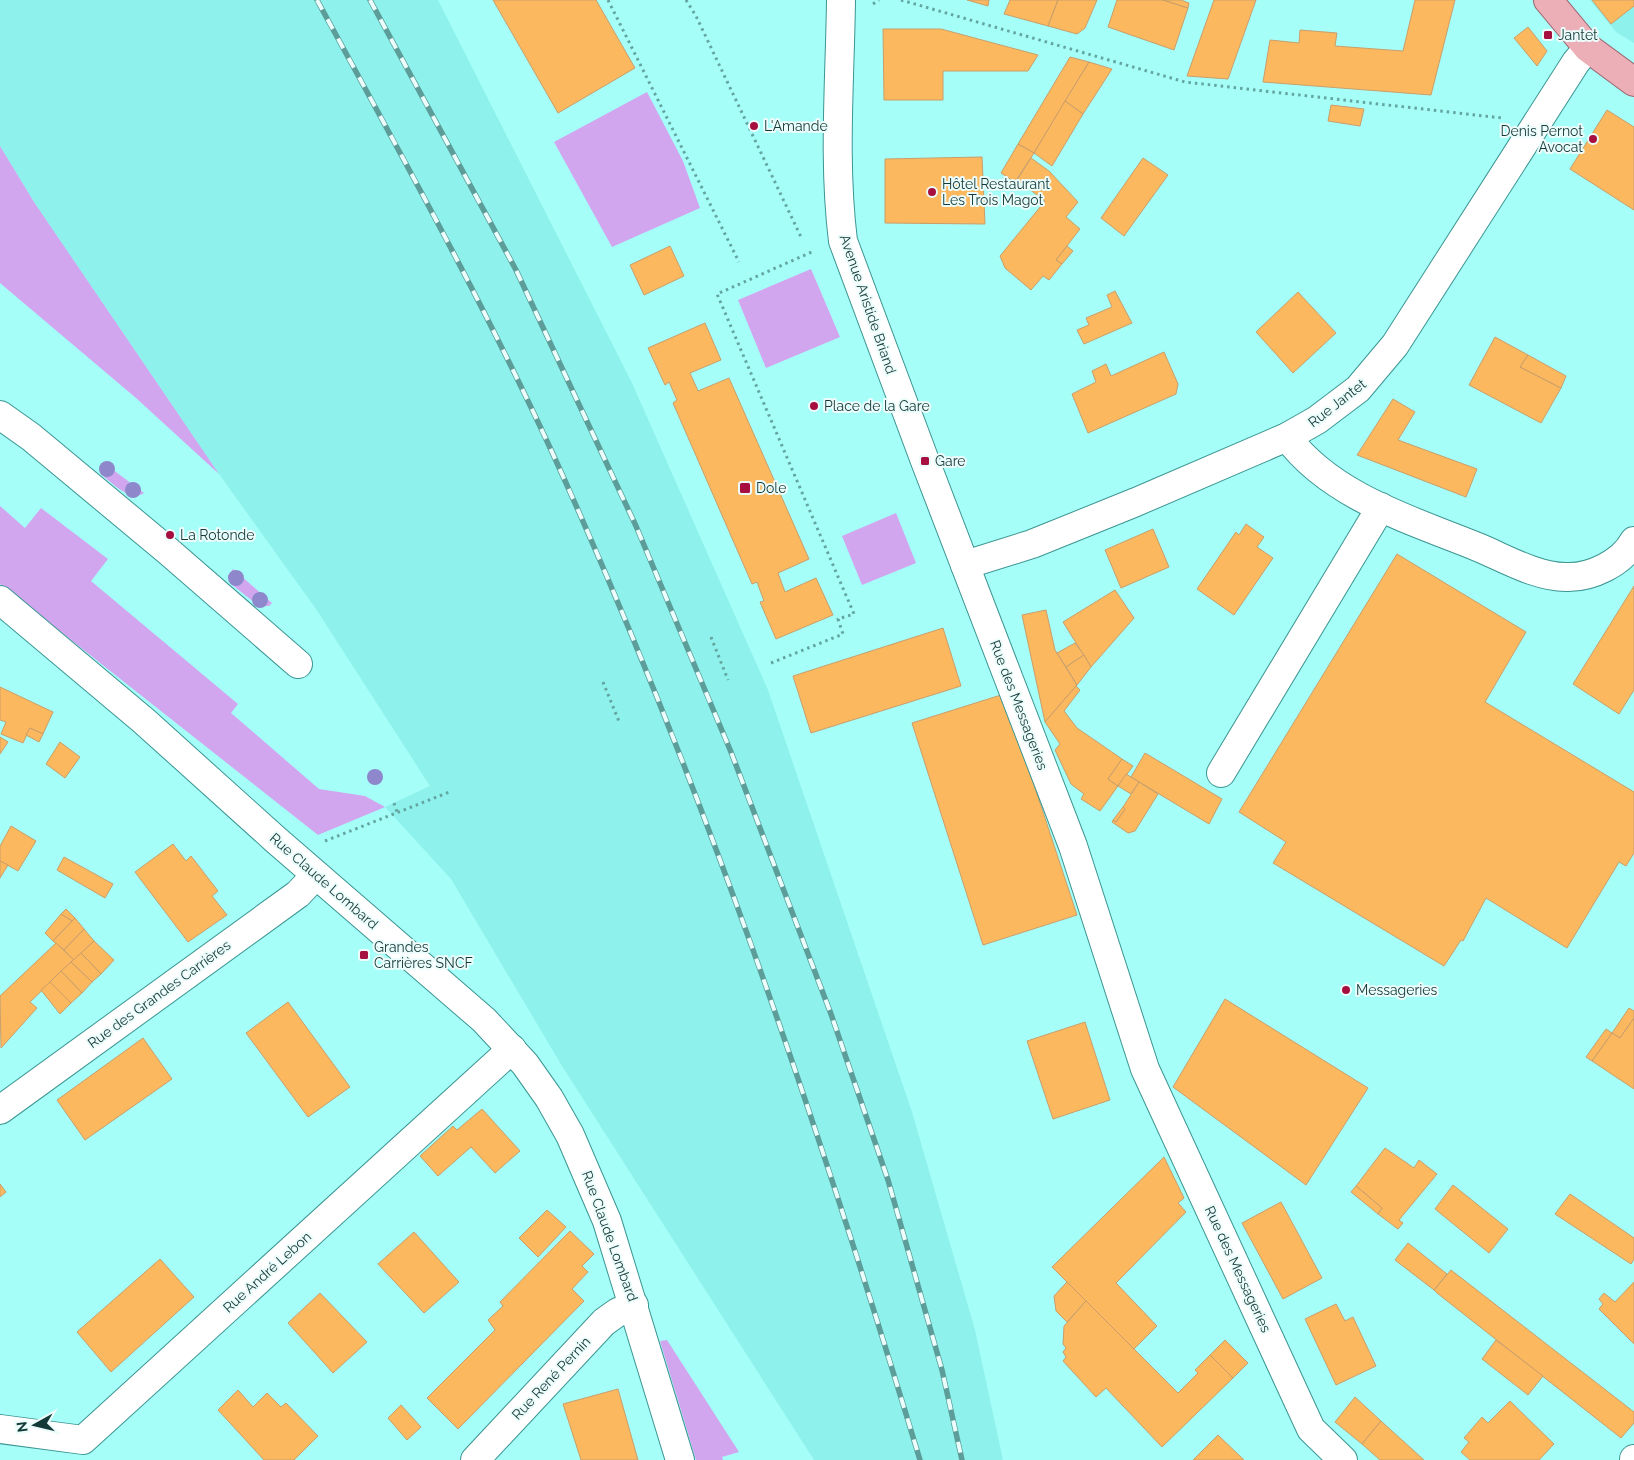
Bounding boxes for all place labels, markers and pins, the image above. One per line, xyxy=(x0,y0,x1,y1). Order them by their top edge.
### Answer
place label: Jantet xyxy=(1558,27,1598,43)
marker: Jantet xyxy=(1542,29,1554,41)
place label: L'Amande xyxy=(764,118,828,134)
marker: L'Amande xyxy=(748,120,760,132)
place label: Denis Pernot Avocat xyxy=(1500,123,1583,155)
marker: Denis Pernot Avocat xyxy=(1587,133,1599,145)
place label: Hôtel Restaurant Les Trois Magot xyxy=(942,176,1050,208)
marker: Hôtel Restaurant Les Trois Magot xyxy=(926,186,938,198)
place label: Place de la Gare xyxy=(824,398,930,414)
marker: Place de la Gare xyxy=(808,400,820,412)
place label: Gare xyxy=(935,453,966,469)
marker: Gare xyxy=(919,455,931,467)
place label: Dole xyxy=(756,480,786,496)
marker: Dole xyxy=(738,481,752,495)
place label: La Rotonde xyxy=(180,527,254,543)
marker: La Rotonde xyxy=(164,529,176,541)
place label: Grandes Carrières SNCF xyxy=(374,939,473,971)
marker: Grandes Carrières SNCF xyxy=(358,949,370,961)
place label: Messageries xyxy=(1356,982,1438,998)
marker: Messageries xyxy=(1340,984,1352,996)

